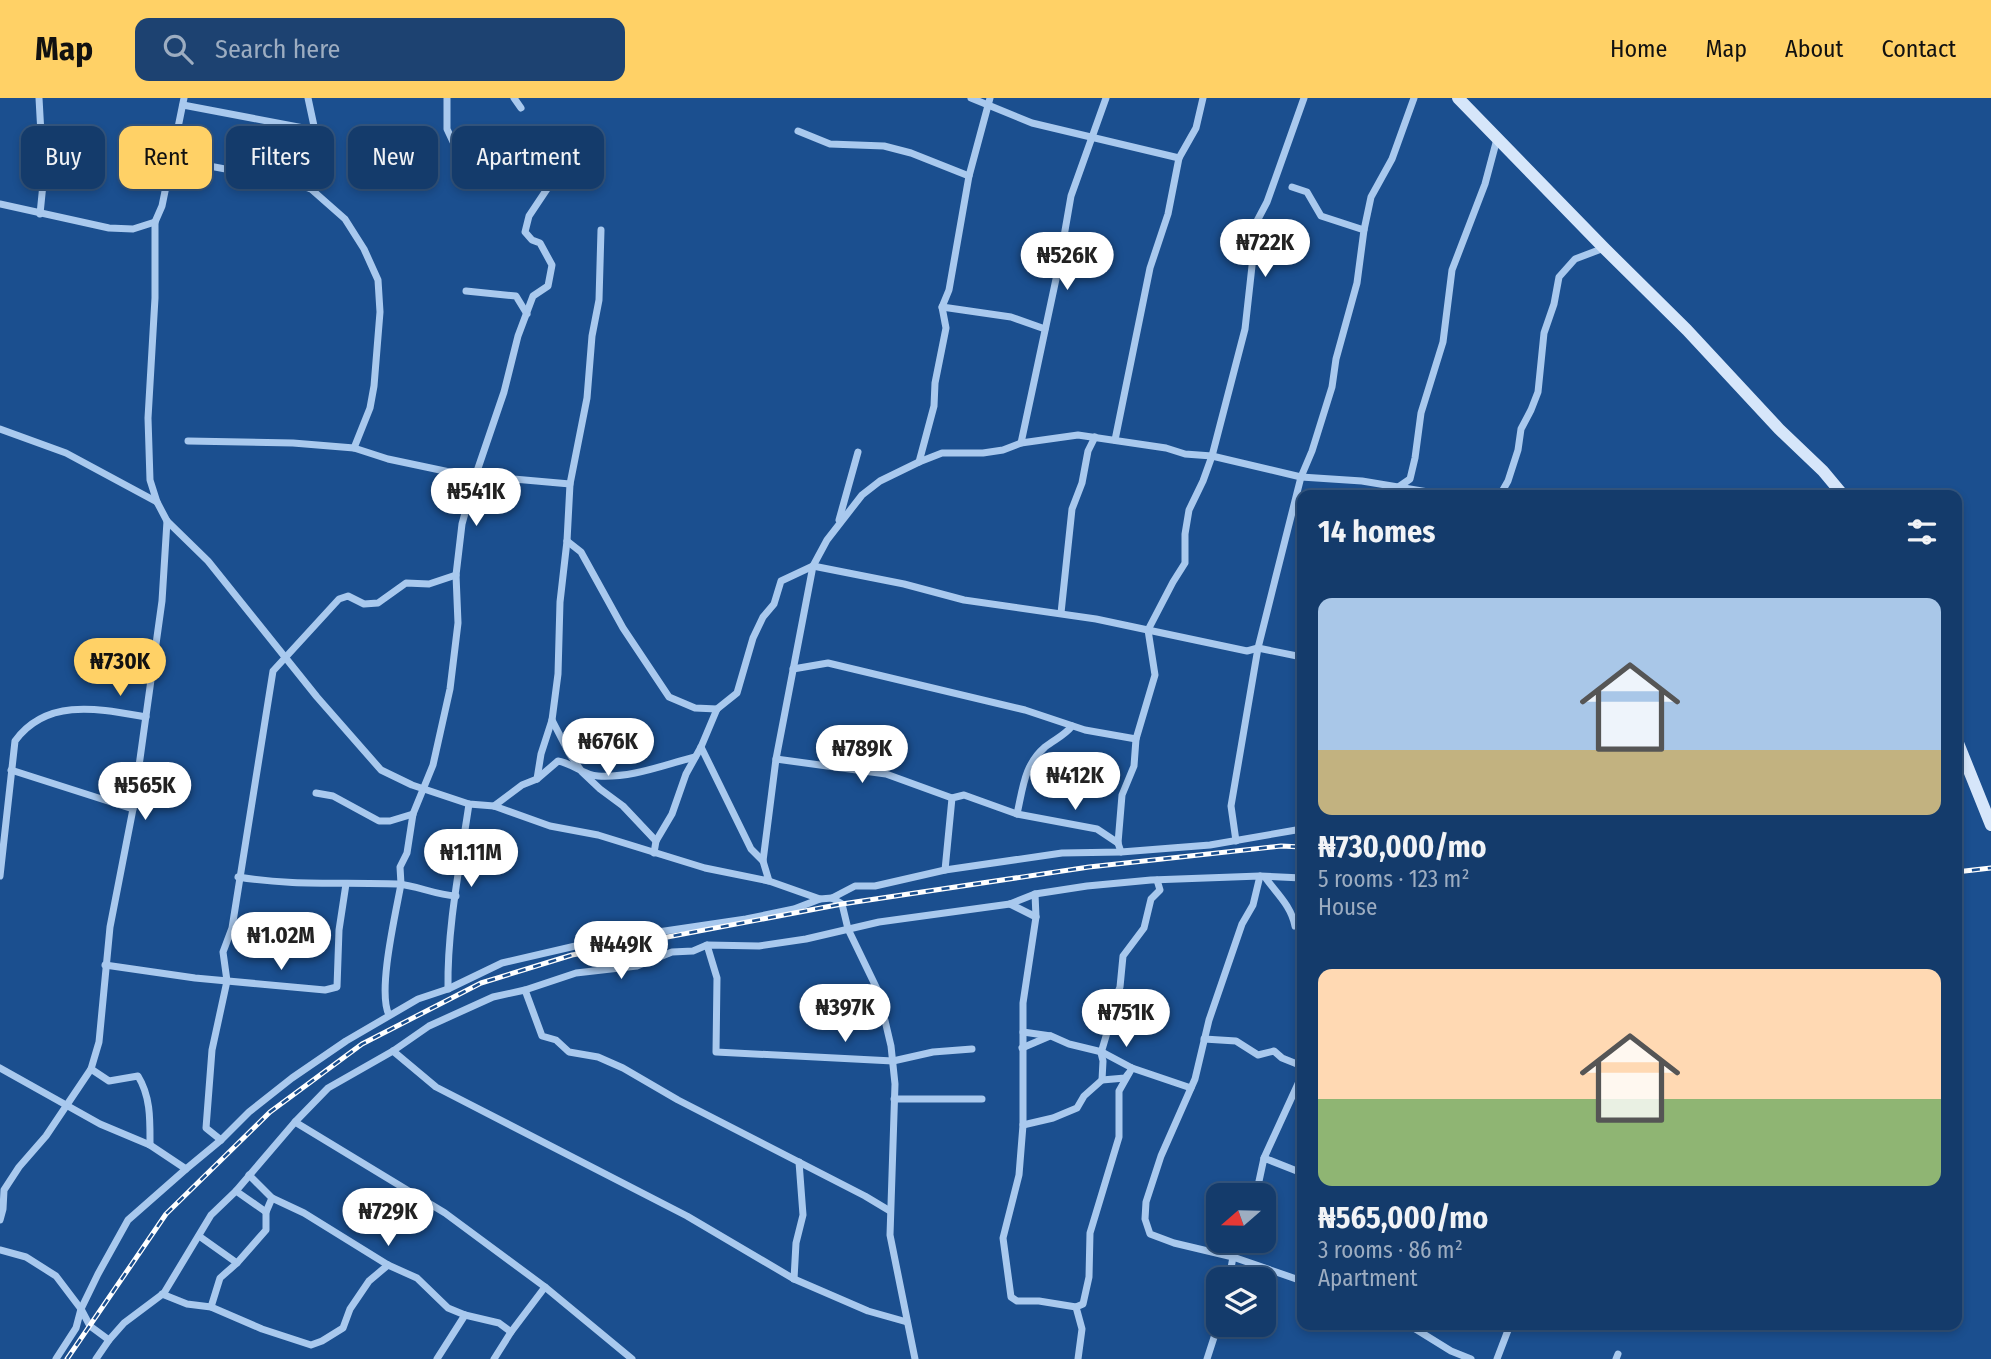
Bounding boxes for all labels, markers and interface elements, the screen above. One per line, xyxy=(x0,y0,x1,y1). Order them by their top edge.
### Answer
search box xyxy=(135,18,625,81)
text: Map xyxy=(35,29,93,69)
icon: search xyxy=(159,30,197,68)
text: Search here xyxy=(215,34,340,65)
text: Home xyxy=(1610,35,1667,63)
text: Map xyxy=(1705,35,1747,63)
text: About xyxy=(1785,35,1843,63)
text: Contact xyxy=(1881,35,1956,63)
chip: Buy xyxy=(21,126,105,189)
chip: Rent xyxy=(119,126,212,189)
chip: Filters xyxy=(226,126,334,189)
chip: New xyxy=(348,126,438,189)
chip: Apartment xyxy=(452,126,604,189)
pin: ₦722K xyxy=(1216,220,1314,279)
text: ₦722K xyxy=(1236,228,1294,256)
pin: ₦526K xyxy=(1018,232,1116,292)
text: ₦526K xyxy=(1037,241,1097,269)
pin: ₦541K xyxy=(427,468,525,528)
text: ₦541K xyxy=(447,477,505,505)
icon: filters xyxy=(1903,513,1941,551)
text: 14 homes xyxy=(1318,514,1435,550)
pin: ₦730K xyxy=(71,638,169,698)
icon: home xyxy=(1567,644,1693,770)
text: ₦730K xyxy=(90,647,150,675)
pin: ₦676K xyxy=(559,718,657,778)
pin: ₦789K xyxy=(813,726,911,785)
text: ₦676K xyxy=(578,727,638,755)
text: ₦789K xyxy=(832,734,892,762)
pin: ₦412K xyxy=(1026,752,1124,812)
text: ₦412K xyxy=(1046,761,1104,789)
pin: ₦565K xyxy=(96,762,194,822)
text: ₦565K xyxy=(114,771,176,799)
text: ₦730,000/mo xyxy=(1318,829,1487,865)
pin: ₦1.11M xyxy=(414,830,528,889)
text: ₦1.11M xyxy=(440,838,502,866)
text: 5 rooms · 123 m² xyxy=(1318,865,1469,893)
text: House xyxy=(1318,893,1377,921)
pin: ₦1.02M xyxy=(224,912,338,972)
text: ₦1.02M xyxy=(247,921,315,949)
pin: ₦449K xyxy=(572,922,670,981)
text: ₦449K xyxy=(590,930,652,958)
pin: ₦397K xyxy=(796,984,894,1044)
pin: ₦751K xyxy=(1077,990,1175,1049)
text: ₦397K xyxy=(815,993,875,1021)
text: ₦751K xyxy=(1098,998,1154,1026)
icon: home xyxy=(1567,1015,1693,1141)
north arrow xyxy=(1206,1183,1276,1253)
map controls xyxy=(1206,1183,1276,1337)
pin: ₦729K xyxy=(339,1188,437,1248)
text: ₦729K xyxy=(358,1197,418,1225)
text: ₦565,000/mo xyxy=(1318,1200,1488,1236)
text: 3 rooms · 86 m² xyxy=(1318,1236,1463,1264)
text: Apartment xyxy=(1318,1264,1418,1292)
button: layers xyxy=(1206,1267,1276,1337)

